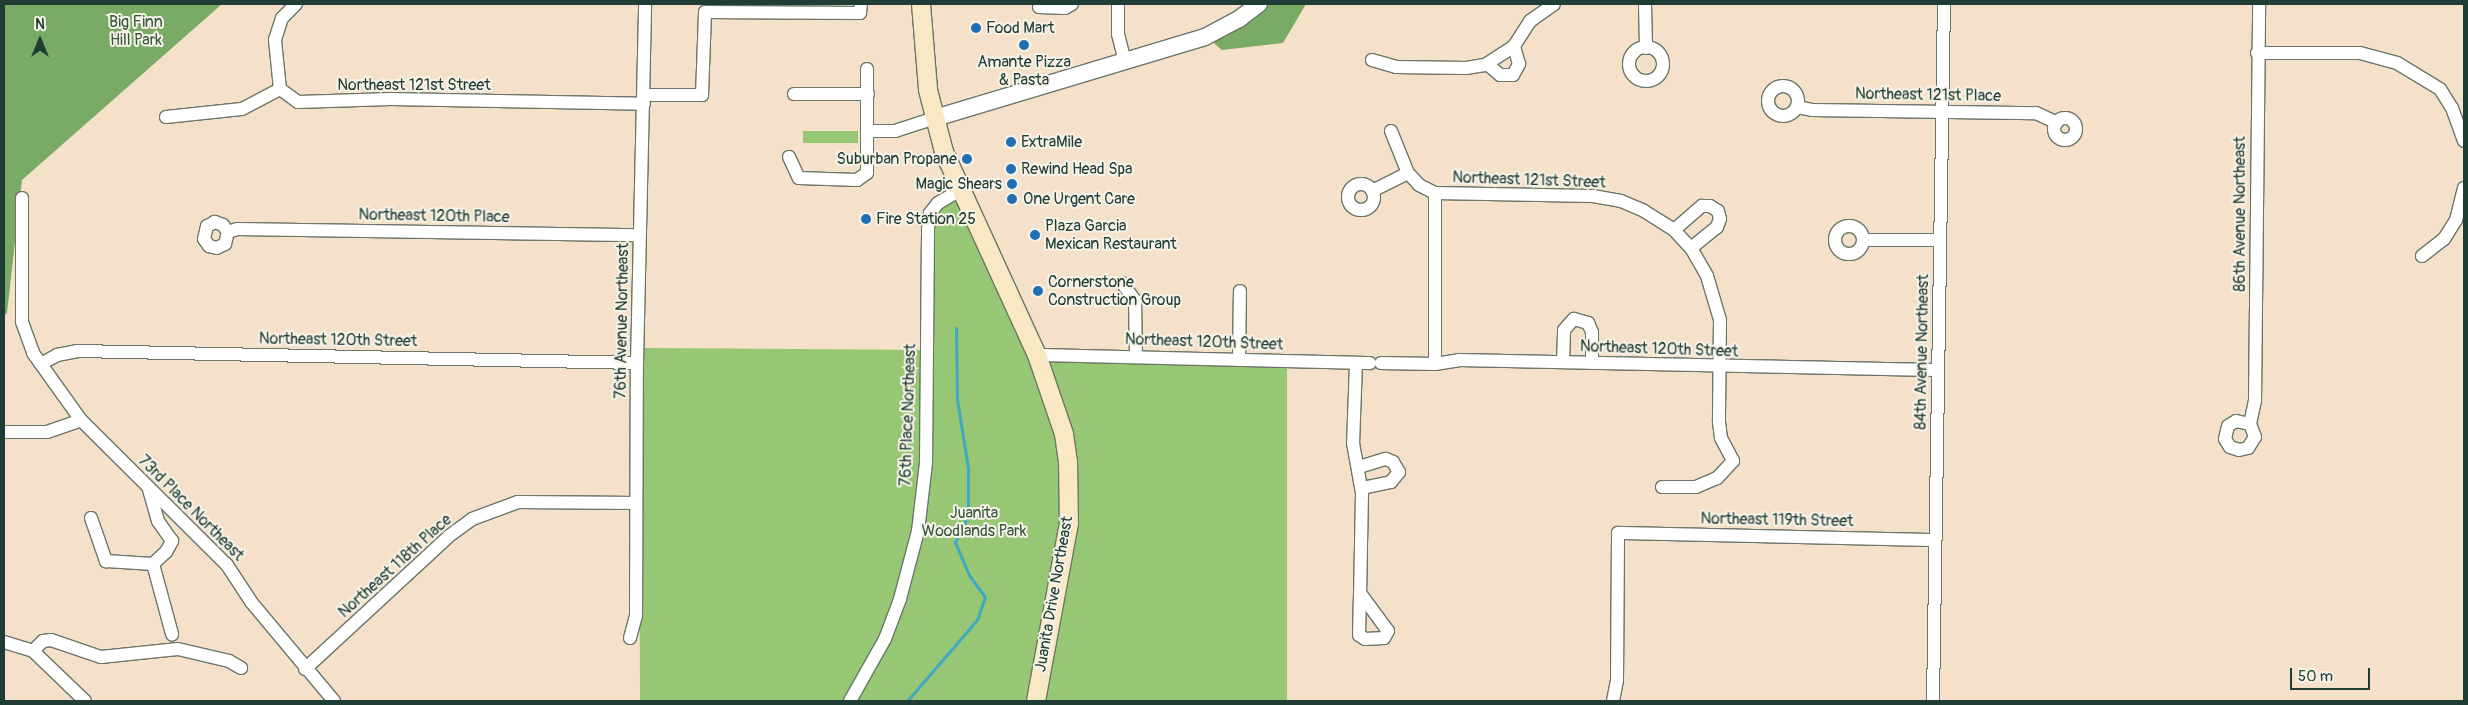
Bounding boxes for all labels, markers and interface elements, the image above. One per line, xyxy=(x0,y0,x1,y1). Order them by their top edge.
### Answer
park label: Big Finn Hill Park xyxy=(109,12,163,50)
north arrow xyxy=(15,15,65,65)
text: N xyxy=(35,16,45,33)
place label: Food Mart xyxy=(986,18,1054,38)
marker: Food Mart xyxy=(970,22,982,34)
marker: Amante Pizza & Pasta xyxy=(1018,39,1030,51)
place label: Amante Pizza & Pasta xyxy=(977,52,1071,90)
street label: Northeast 121st Street xyxy=(337,75,491,95)
street label: Northeast 121st Place xyxy=(1855,84,2001,106)
place label: ExtraMile xyxy=(1021,132,1082,152)
marker: ExtraMile xyxy=(1005,136,1017,148)
street label: 86th Avenue Northeast xyxy=(2230,136,2250,292)
place label: Suburban Propane xyxy=(837,149,957,169)
marker: Suburban Propane xyxy=(961,153,973,165)
place label: Rewind Head Spa xyxy=(1021,159,1132,179)
marker: Rewind Head Spa xyxy=(1005,163,1017,175)
street label: Northeast 121st Street xyxy=(1452,168,1606,192)
place label: Magic Shears xyxy=(916,174,1002,194)
marker: Magic Shears xyxy=(1006,178,1018,190)
place label: One Urgent Care xyxy=(1023,189,1135,209)
marker: One Urgent Care xyxy=(1005,192,1019,206)
street label: Northeast 120th Place xyxy=(358,205,510,227)
place label: Fire Station 25 xyxy=(876,209,976,229)
marker: Fire Station 25 xyxy=(860,213,872,225)
place label: Plaza Garcia Mexican Restaurant xyxy=(1045,216,1177,254)
marker: Plaza Garcia Mexican Restaurant xyxy=(1029,229,1041,241)
street label: 76th Avenue Northeast xyxy=(611,243,633,399)
place label: Cornerstone Construction Group xyxy=(1048,272,1181,310)
street label: 84th Avenue Northeast xyxy=(1911,274,1933,430)
marker: Cornerstone Construction Group xyxy=(1032,285,1044,297)
street label: Northeast 120th Street xyxy=(259,329,417,351)
street label: Northeast 120th Street xyxy=(1125,330,1283,354)
street label: Northeast 120th Street xyxy=(1580,337,1738,361)
street label: 76th Place Northeast xyxy=(896,343,920,487)
street label: 73rd Place Northeast xyxy=(134,451,248,565)
park label: Juanita Woodlands Park xyxy=(921,503,1027,541)
street label: Northeast 119th Street xyxy=(1700,509,1854,531)
street label: Northeast 118th Place xyxy=(334,510,456,622)
street label: Juanita Drive Northeast xyxy=(1031,515,1077,673)
scale bar xyxy=(2293,658,2373,690)
text: 50 m xyxy=(2298,667,2333,686)

